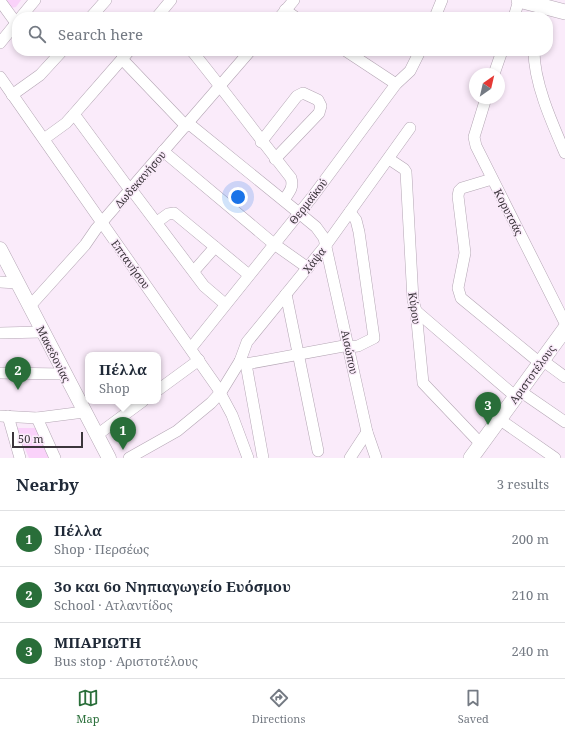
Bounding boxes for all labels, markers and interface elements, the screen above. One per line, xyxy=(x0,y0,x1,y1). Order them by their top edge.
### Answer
search box xyxy=(12,12,553,56)
icon: search xyxy=(26,23,48,45)
text: Search here xyxy=(58,24,143,44)
north arrow xyxy=(469,68,505,104)
street label: Δωδεκανήσου xyxy=(111,147,169,211)
street label: Θερμαϊκού xyxy=(285,175,331,227)
street label: Κορυτσάς xyxy=(491,186,527,238)
your location xyxy=(228,187,248,207)
street label: Επτανήσου xyxy=(108,236,154,292)
street label: Χάψα xyxy=(299,244,329,276)
street label: Κύρου xyxy=(405,291,425,325)
street label: Μακεδονίας xyxy=(33,323,75,385)
street label: Αισώπου xyxy=(338,328,362,376)
street label: Αριστοτέλους xyxy=(506,341,558,407)
popup xyxy=(85,352,161,404)
pin: 2 xyxy=(5,357,31,390)
text: Πέλλα xyxy=(99,359,147,379)
text: Shop xyxy=(99,379,130,397)
pin: 3 xyxy=(475,392,501,425)
pin: 1 xyxy=(110,417,136,450)
scale bar xyxy=(12,430,83,449)
text: 50 m xyxy=(18,431,44,446)
text: Nearby xyxy=(16,473,79,496)
text: 3 results xyxy=(497,475,549,493)
text: Πέλλα xyxy=(54,520,102,540)
text: 1 xyxy=(25,530,33,548)
text: 200 m xyxy=(512,530,549,548)
text: Shop · Περσέως xyxy=(54,540,149,558)
text: 3ο και 6ο Νηπιαγωγείο Ευόσμου xyxy=(54,576,291,596)
text: 2 xyxy=(25,586,33,604)
text: 210 m xyxy=(512,586,549,604)
text: School · Ατλαντίδος xyxy=(54,596,173,614)
text: ΜΠΑΡΙΩΤΗ xyxy=(54,632,141,652)
text: 3 xyxy=(25,642,33,660)
text: 240 m xyxy=(512,642,549,660)
text: Bus stop · Αριστοτέλους xyxy=(54,652,198,670)
tab: Map xyxy=(76,687,99,726)
tab: Directions xyxy=(252,687,305,726)
tab: Saved xyxy=(458,687,489,726)

